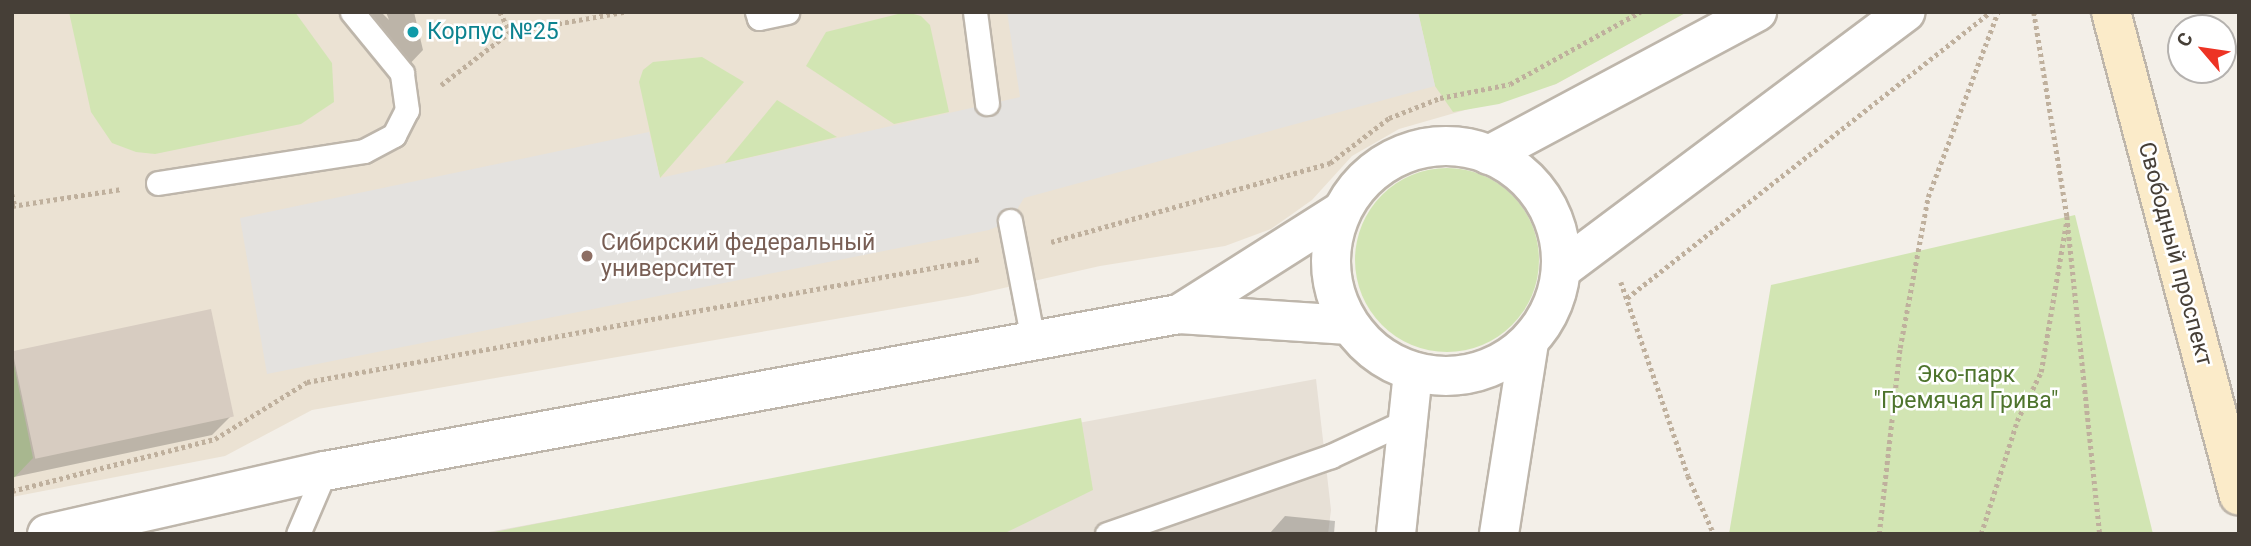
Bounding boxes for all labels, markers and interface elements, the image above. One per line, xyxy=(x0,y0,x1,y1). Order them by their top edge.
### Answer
north arrow xyxy=(2167,14,2237,84)
place label: Корпус №25 xyxy=(427,18,559,46)
marker: Корпус №25 xyxy=(405,24,421,40)
text: С xyxy=(2172,29,2198,51)
street label: Свободный проспект xyxy=(2132,139,2218,369)
place label: Сибирский федеральный университет xyxy=(601,229,875,283)
marker: Сибирский федеральный университет xyxy=(579,248,595,264)
park label: Эко-парк "Гремячая Грива" xyxy=(1874,361,2058,415)

